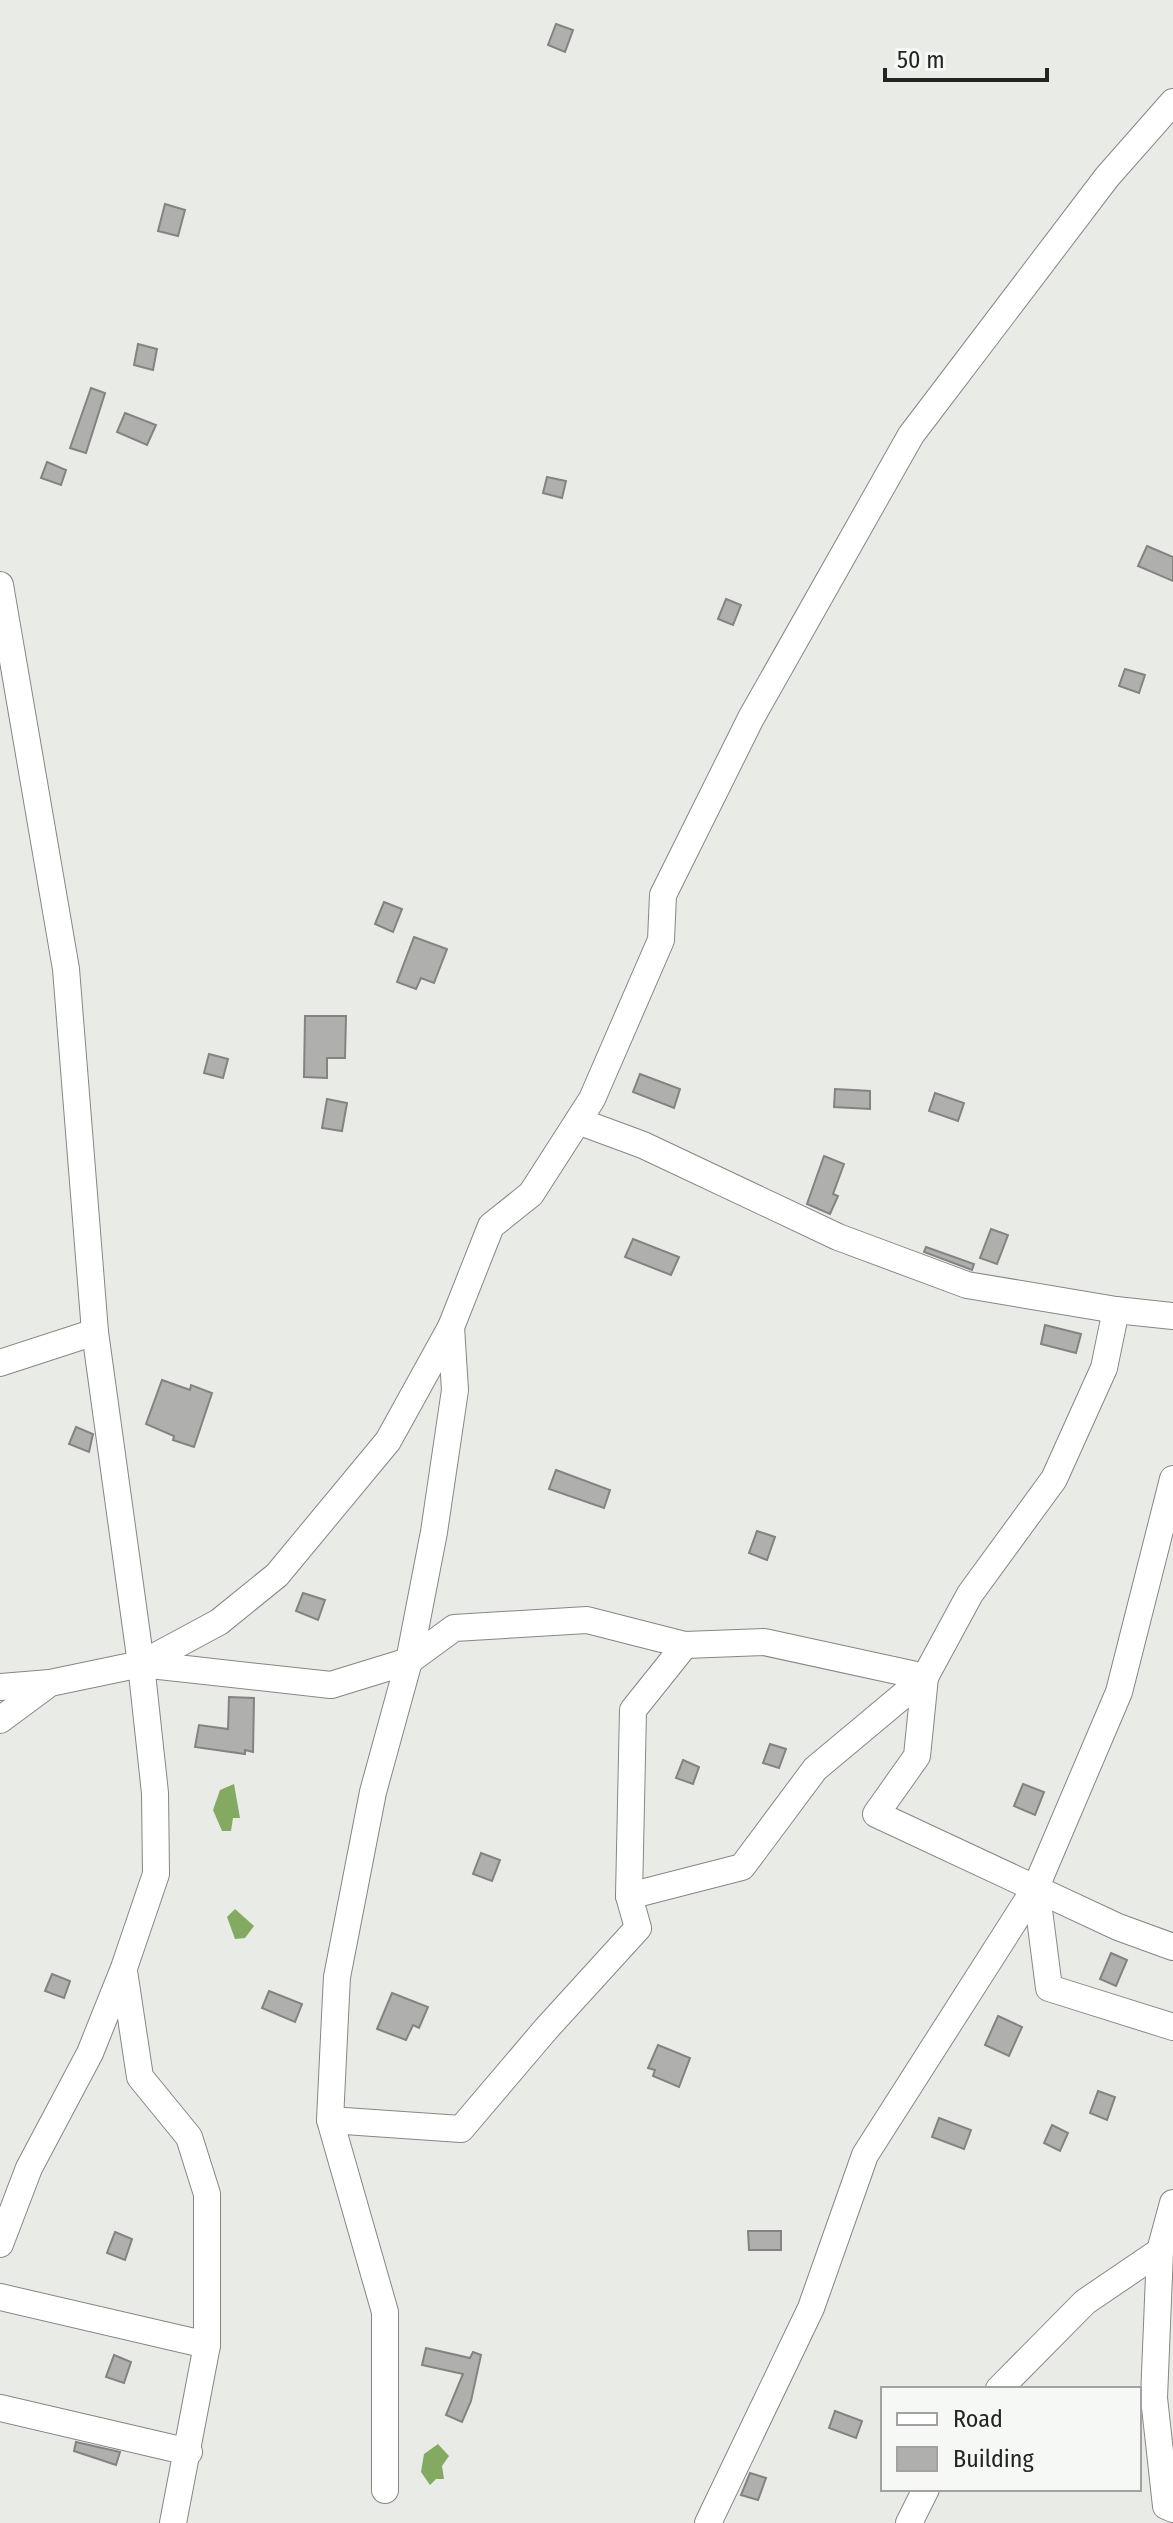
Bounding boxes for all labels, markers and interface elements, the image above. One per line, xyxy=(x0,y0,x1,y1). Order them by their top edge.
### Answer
scale bar xyxy=(885,32,1047,82)
text: 50 m xyxy=(897,46,945,74)
legend xyxy=(881,2387,1141,2491)
text: Road xyxy=(953,2405,1003,2433)
text: Building xyxy=(953,2445,1035,2473)

